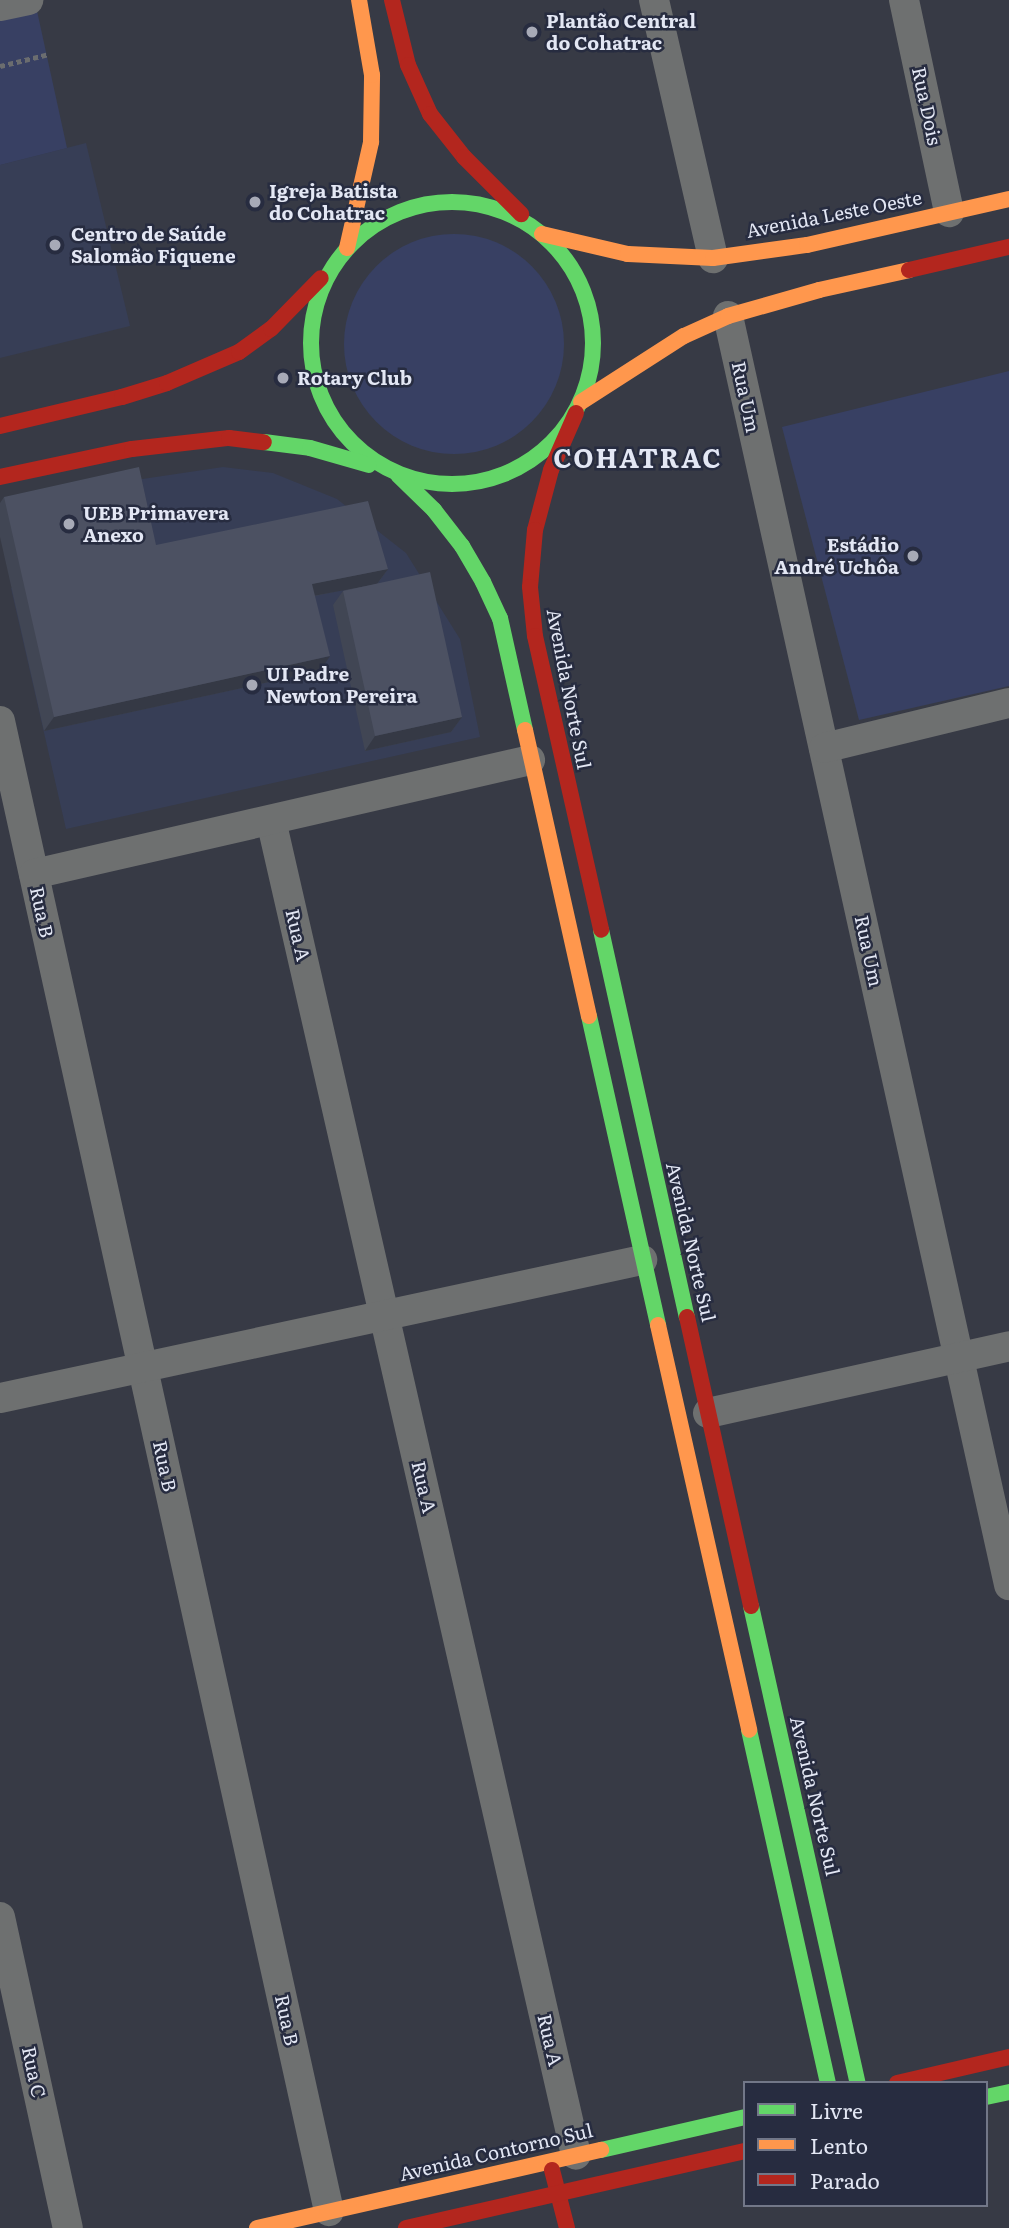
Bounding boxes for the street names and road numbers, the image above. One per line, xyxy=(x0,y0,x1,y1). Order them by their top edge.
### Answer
street label: Rua Dois xyxy=(908,65,946,147)
street label: Avenida Leste Oeste xyxy=(744,186,924,242)
street label: Rua Um xyxy=(727,359,765,435)
street label: Avenida Norte Sul xyxy=(542,607,596,771)
street label: Rua B xyxy=(25,884,59,940)
street label: Rua A xyxy=(281,907,315,963)
street label: Rua Um xyxy=(850,913,888,989)
street label: Avenida Norte Sul xyxy=(662,1160,720,1324)
street label: Rua B xyxy=(148,1438,182,1494)
street label: Rua A xyxy=(407,1459,441,1515)
street label: Avenida Norte Sul xyxy=(786,1714,844,1878)
street label: Rua B xyxy=(270,1992,304,2048)
street label: Rua A xyxy=(533,2012,567,2068)
street label: Rua C xyxy=(17,2044,51,2100)
street label: Avenida Contorno Sul xyxy=(397,2119,595,2185)

